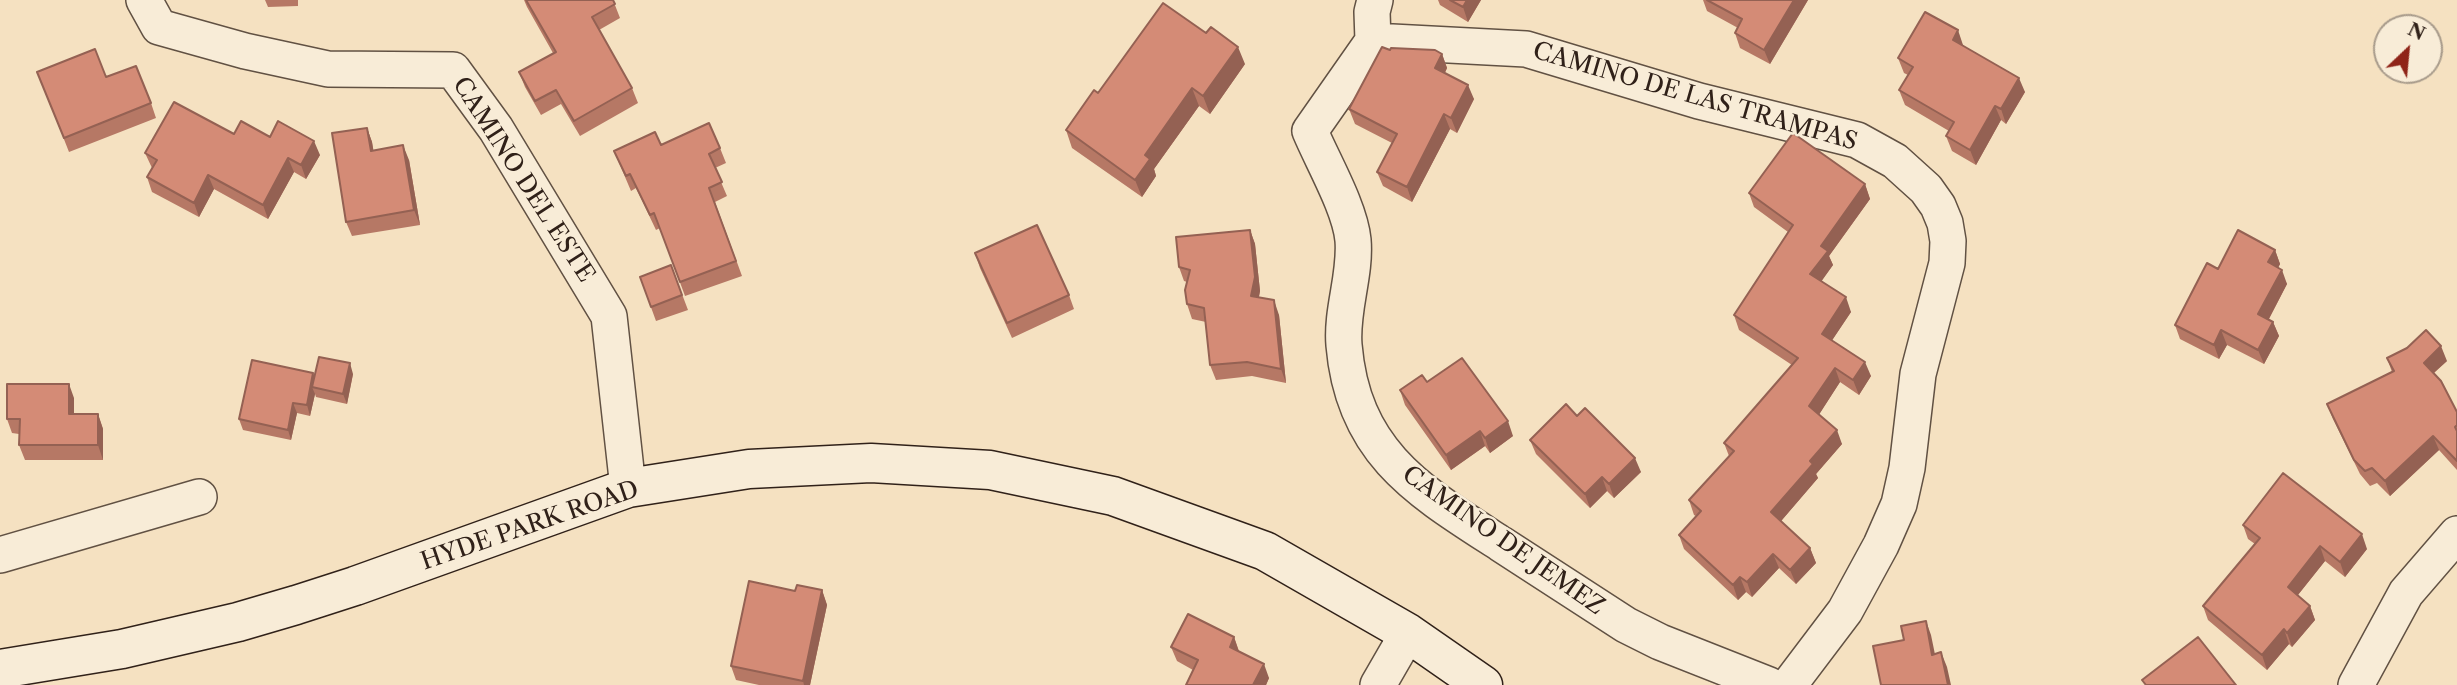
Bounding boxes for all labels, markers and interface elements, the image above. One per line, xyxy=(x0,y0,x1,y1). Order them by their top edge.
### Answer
north arrow xyxy=(2373,14,2443,84)
text: N xyxy=(2404,18,2429,45)
street label: CAMINO DE LAS TRAMPAS xyxy=(1529,37,1861,157)
street label: CAMINO DEL ESTE xyxy=(446,72,600,288)
street label: CAMINO DE JEMEZ xyxy=(1396,460,1610,622)
street label: HYDE PARK ROAD xyxy=(417,475,643,577)

